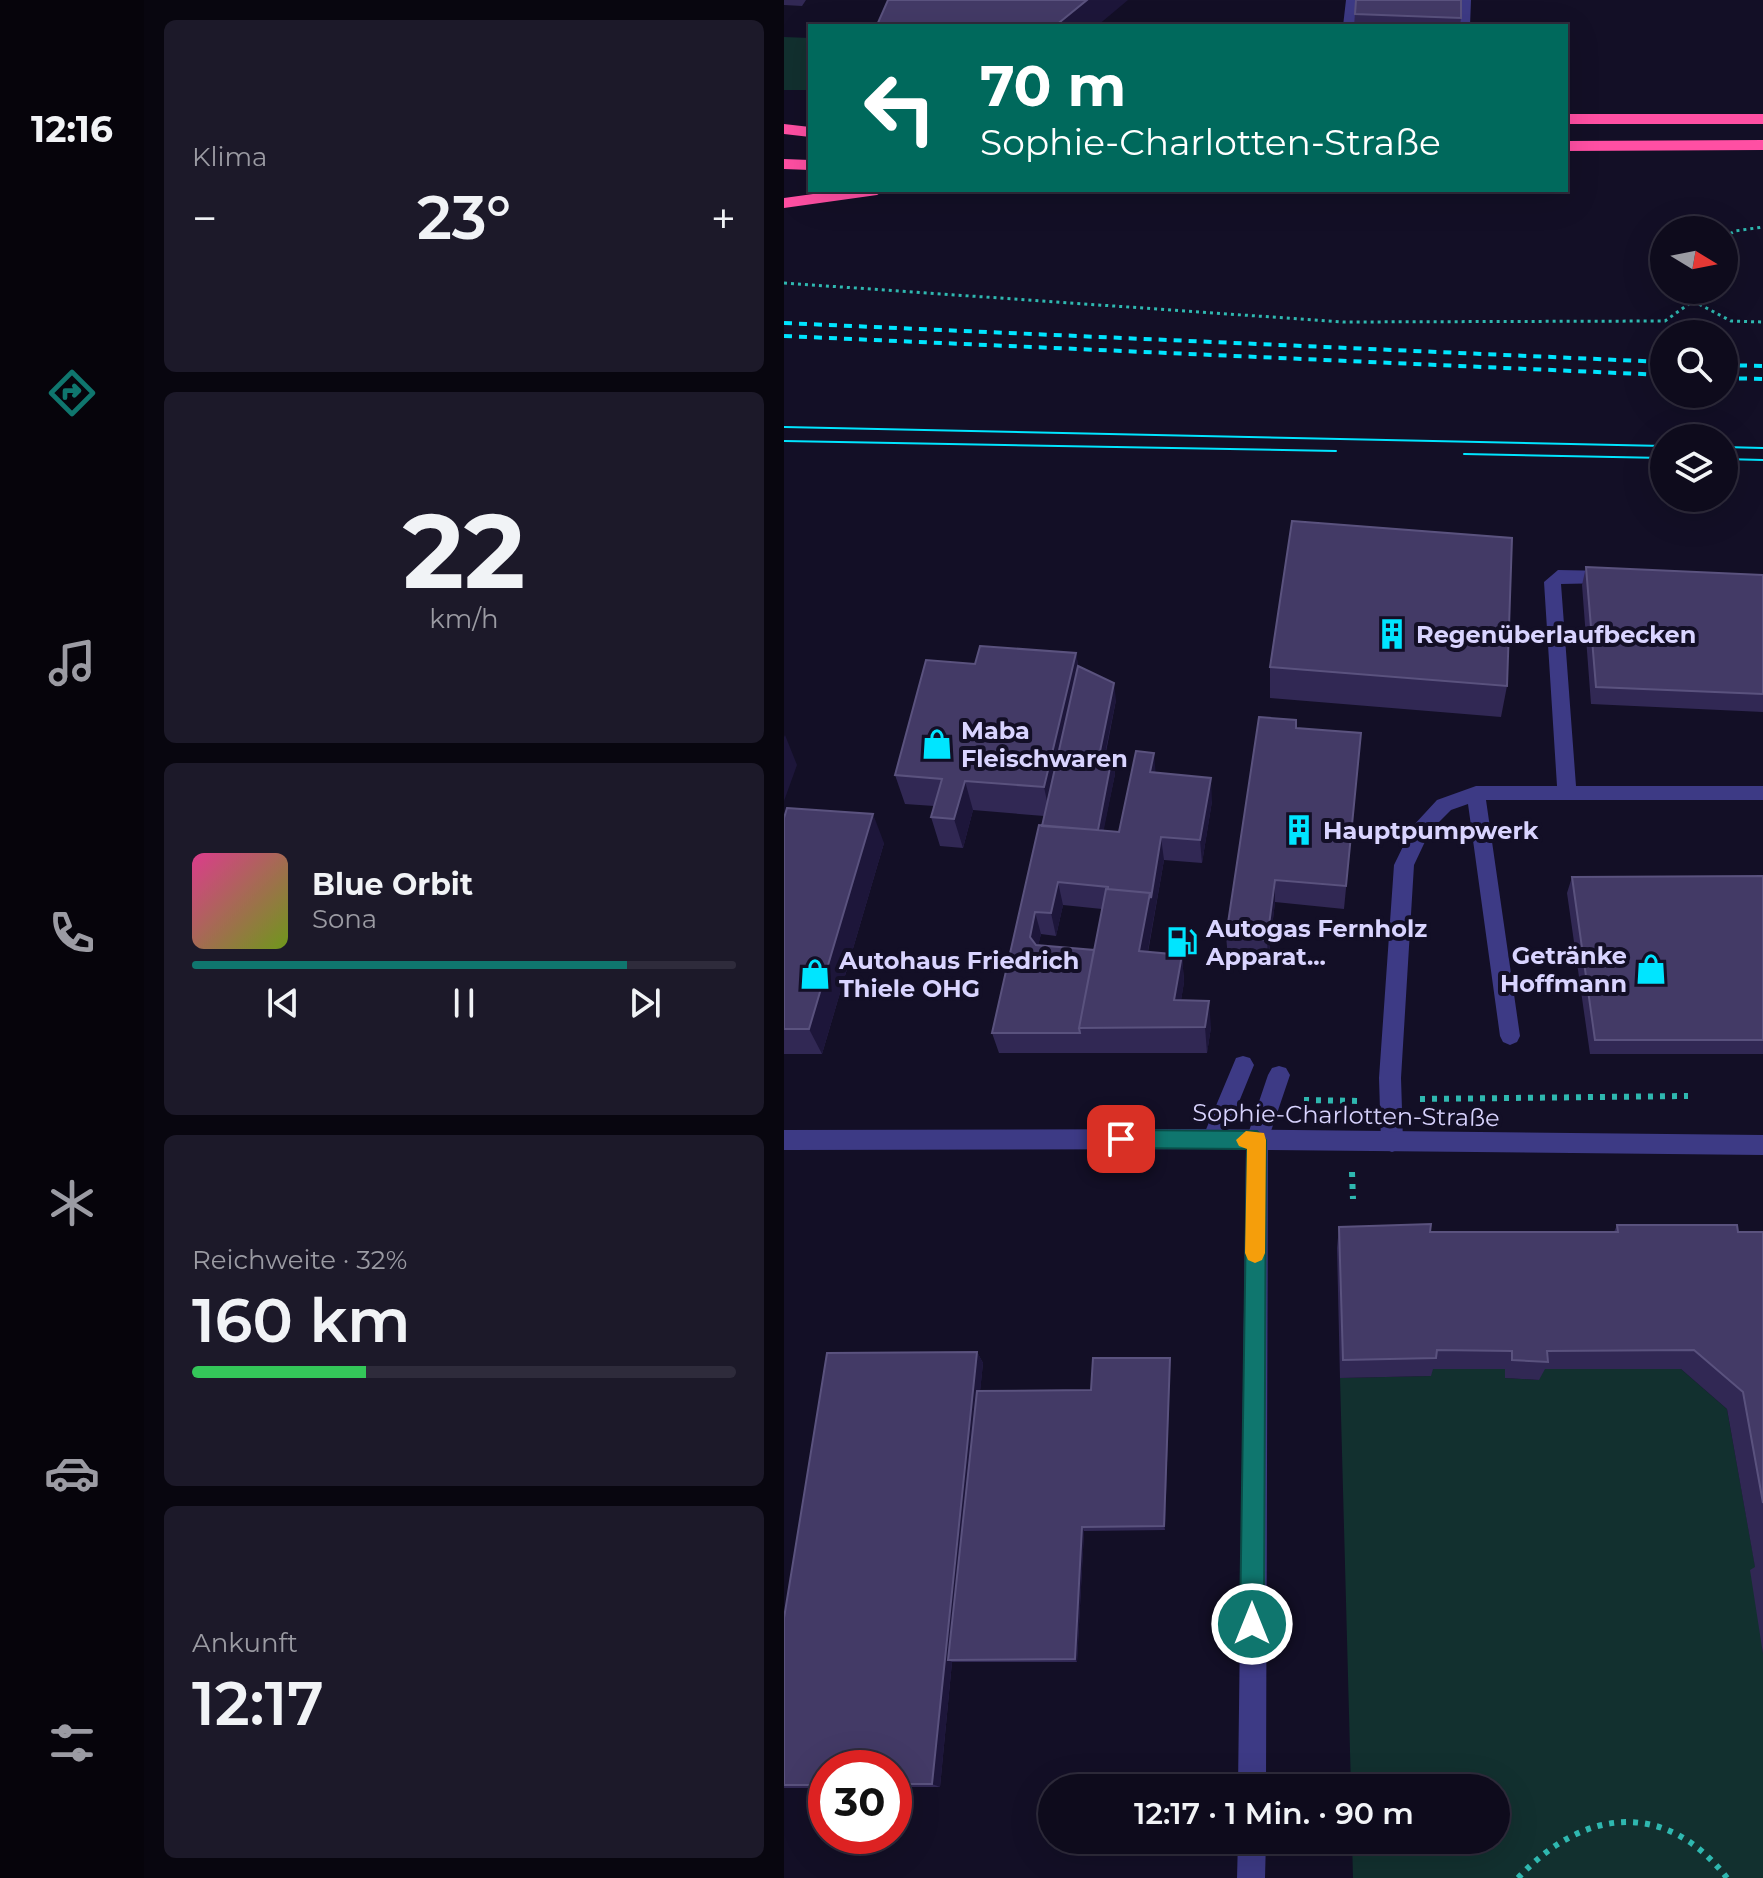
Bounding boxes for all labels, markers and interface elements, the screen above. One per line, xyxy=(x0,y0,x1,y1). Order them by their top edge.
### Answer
text: 70 m xyxy=(980,52,1126,120)
icon: left xyxy=(848,56,952,160)
text: 12:16 xyxy=(31,107,113,151)
text: Sophie-Charlotten-Straße xyxy=(980,120,1441,164)
text: Klima xyxy=(192,141,267,173)
text: 23° xyxy=(417,181,511,254)
text: − xyxy=(192,191,217,245)
text: + xyxy=(711,191,736,245)
north arrow xyxy=(1650,216,1738,304)
map controls xyxy=(1650,216,1738,512)
button: search xyxy=(1650,320,1738,408)
icon: directions xyxy=(44,365,100,421)
button: layers xyxy=(1650,424,1738,512)
text: 22 xyxy=(403,487,525,614)
text: km/h xyxy=(429,603,499,635)
building icon: Regenüberlaufbecken xyxy=(1375,617,1409,651)
place label: Regenüberlaufbecken xyxy=(1416,620,1696,649)
icon: music xyxy=(44,635,100,691)
place label: Maba Fleischwaren xyxy=(961,716,1128,773)
shop icon: Maba Fleischwaren xyxy=(920,727,954,761)
building icon: Hauptpumpwerk xyxy=(1282,813,1316,847)
place label: Hauptpumpwerk xyxy=(1323,816,1539,845)
text: Blue Orbit xyxy=(312,866,473,903)
text: Sona xyxy=(312,903,377,935)
icon: phone xyxy=(44,905,100,961)
place label: Autogas Fernholz Apparat... xyxy=(1205,914,1427,971)
fuel station icon: Autogas Fernholz Apparat... xyxy=(1165,925,1199,959)
place label: Getränke Hoffmann xyxy=(1500,941,1627,998)
place label: Autohaus Friedrich Thiele OHG xyxy=(838,946,1079,1003)
shop icon: Getränke Hoffmann xyxy=(1634,952,1668,986)
shop icon: Autohaus Friedrich Thiele OHG xyxy=(798,957,832,991)
icon: previous xyxy=(261,981,305,1025)
icon: pause xyxy=(442,981,486,1025)
icon: next xyxy=(623,981,667,1025)
street label: Sophie-Charlotten-Straße xyxy=(1192,1098,1500,1132)
pin xyxy=(1087,1105,1155,1173)
icon: arrive xyxy=(1099,1117,1143,1161)
icon: climate xyxy=(44,1175,100,1231)
text: Reichweite · 32% xyxy=(192,1244,407,1276)
text: 160 km xyxy=(192,1284,410,1357)
icon: car xyxy=(44,1445,100,1501)
position arrow xyxy=(1210,1582,1294,1666)
text: Ankunft xyxy=(192,1627,298,1659)
text: 12:17 xyxy=(192,1667,324,1740)
icon: filters xyxy=(44,1715,100,1771)
speed limit sign: 30 xyxy=(808,1750,912,1854)
text: 12:17 · 1 Min. · 90 m xyxy=(1134,1795,1414,1832)

